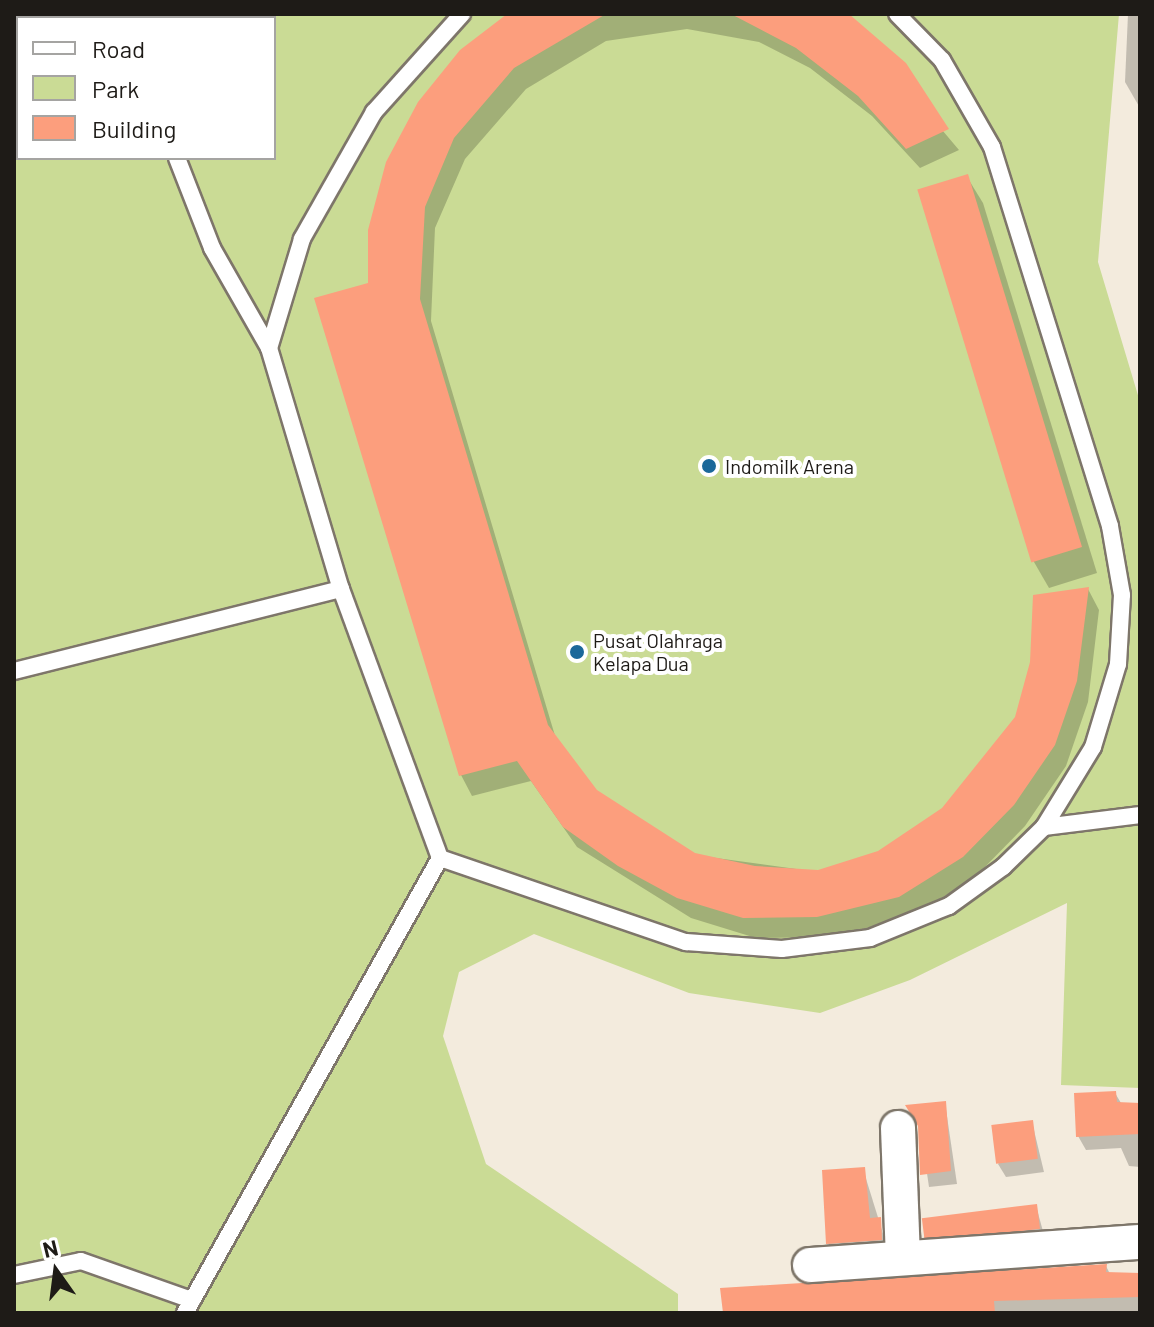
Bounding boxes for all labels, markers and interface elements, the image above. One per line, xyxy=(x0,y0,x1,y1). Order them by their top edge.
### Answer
legend xyxy=(16,16,276,160)
text: Road xyxy=(92,34,145,63)
text: Park xyxy=(92,74,139,103)
text: Building xyxy=(92,114,176,143)
place label: Indomilk Arena xyxy=(725,454,854,478)
marker: Indomilk Arena xyxy=(700,457,718,475)
place label: Pusat Olahraga Kelapa Dua xyxy=(593,628,723,675)
marker: Pusat Olahraga Kelapa Dua xyxy=(568,643,586,661)
north arrow xyxy=(16,1231,96,1311)
text: N xyxy=(40,1233,60,1262)

